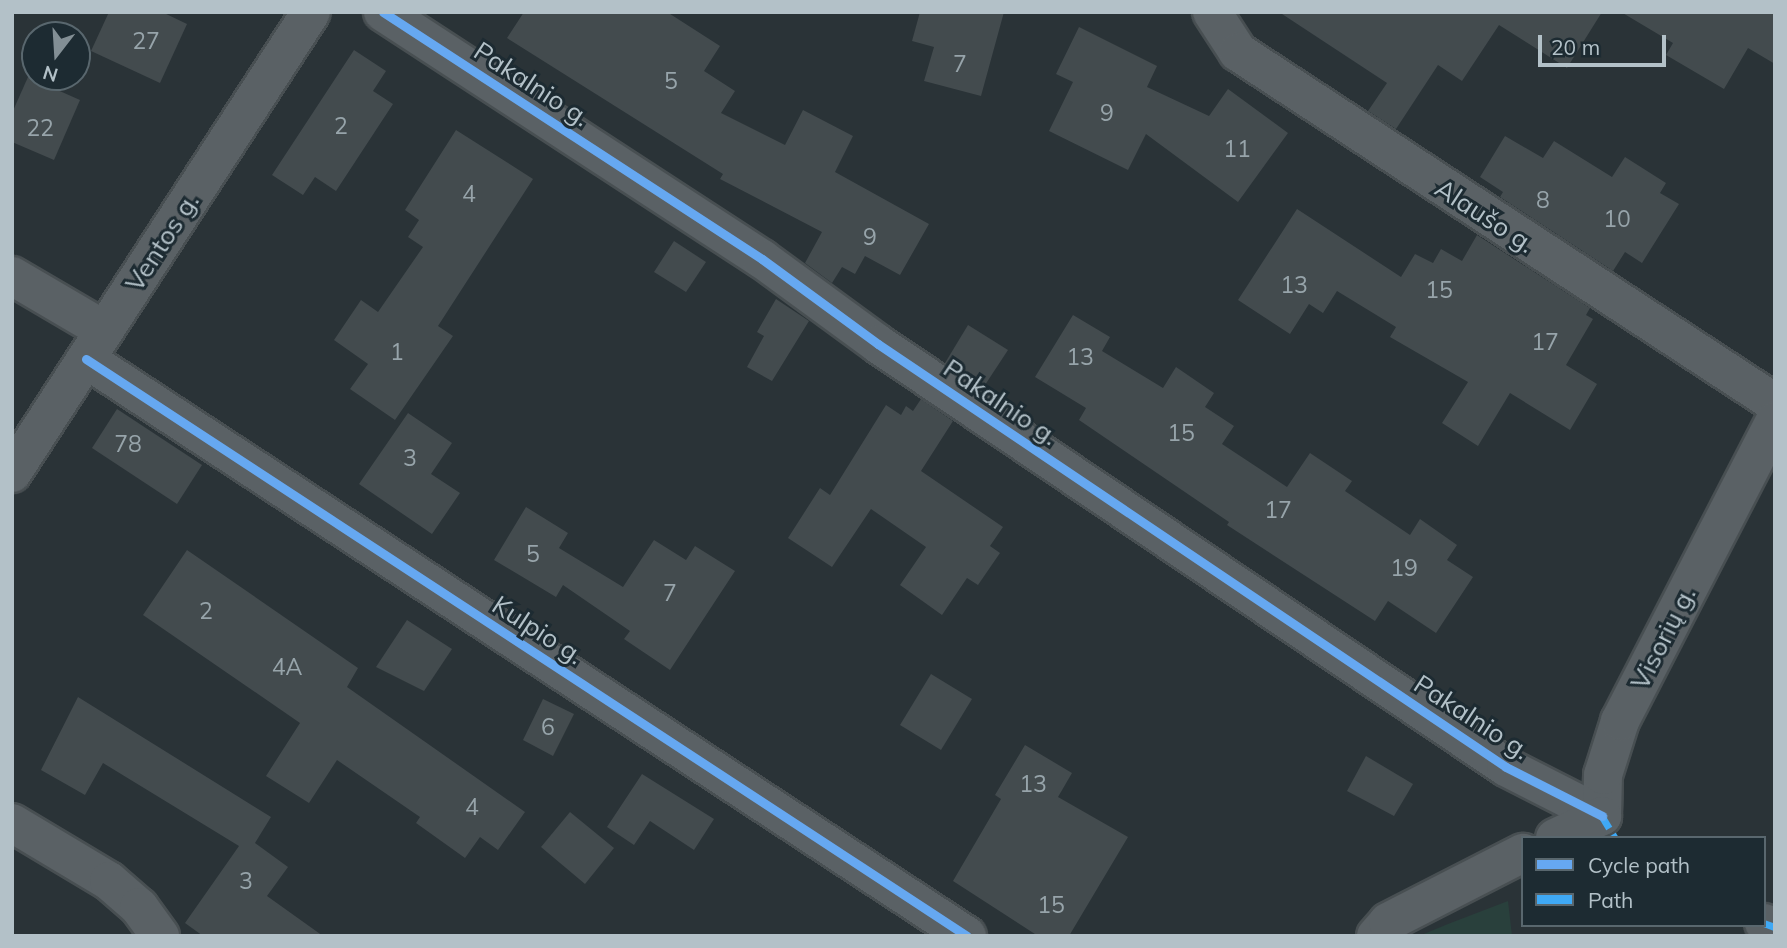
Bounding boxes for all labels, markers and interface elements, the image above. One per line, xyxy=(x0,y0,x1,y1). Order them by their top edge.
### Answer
north arrow xyxy=(21,21,91,91)
scale bar xyxy=(1542,21,1670,65)
house number: 27 xyxy=(132,27,160,55)
text: 20 m xyxy=(1551,34,1600,60)
street label: Pakalnio g. xyxy=(468,35,596,133)
house number: 7 xyxy=(953,50,967,78)
text: N xyxy=(40,61,61,88)
house number: 5 xyxy=(664,67,678,95)
house number: 9 xyxy=(1100,99,1114,127)
house number: 2 xyxy=(334,112,348,140)
house number: 22 xyxy=(26,114,54,142)
house number: 11 xyxy=(1223,135,1251,163)
street label: Alaušo g. xyxy=(1430,172,1540,260)
house number: 4 xyxy=(462,180,476,208)
house number: 8 xyxy=(1536,186,1550,214)
street label: Ventos g. xyxy=(119,187,205,297)
house number: 10 xyxy=(1603,205,1631,233)
house number: 9 xyxy=(863,223,877,251)
house number: 13 xyxy=(1280,271,1308,299)
house number: 15 xyxy=(1425,276,1453,304)
house number: 17 xyxy=(1531,328,1559,356)
house number: 1 xyxy=(390,338,404,366)
house number: 13 xyxy=(1066,343,1094,371)
street label: Pakalnio g. xyxy=(938,352,1064,452)
house number: 15 xyxy=(1167,419,1195,447)
house number: 78 xyxy=(114,430,142,458)
house number: 3 xyxy=(403,444,417,472)
house number: 17 xyxy=(1264,496,1292,524)
house number: 5 xyxy=(526,540,540,568)
house number: 19 xyxy=(1390,554,1418,582)
house number: 7 xyxy=(663,579,677,607)
street label: Visorių g. xyxy=(1624,581,1702,695)
street label: Kulpio g. xyxy=(487,589,589,671)
house number: 2 xyxy=(199,597,213,625)
house number: 4A xyxy=(272,653,302,681)
street label: Pakalnio g. xyxy=(1408,668,1536,766)
house number: 6 xyxy=(541,713,555,741)
house number: 13 xyxy=(1019,770,1047,798)
house number: 4 xyxy=(465,793,479,821)
legend xyxy=(1521,836,1766,927)
text: Cycle path xyxy=(1588,852,1690,878)
house number: 3 xyxy=(239,867,253,895)
text: Path xyxy=(1588,887,1633,913)
house number: 15 xyxy=(1037,891,1065,919)

